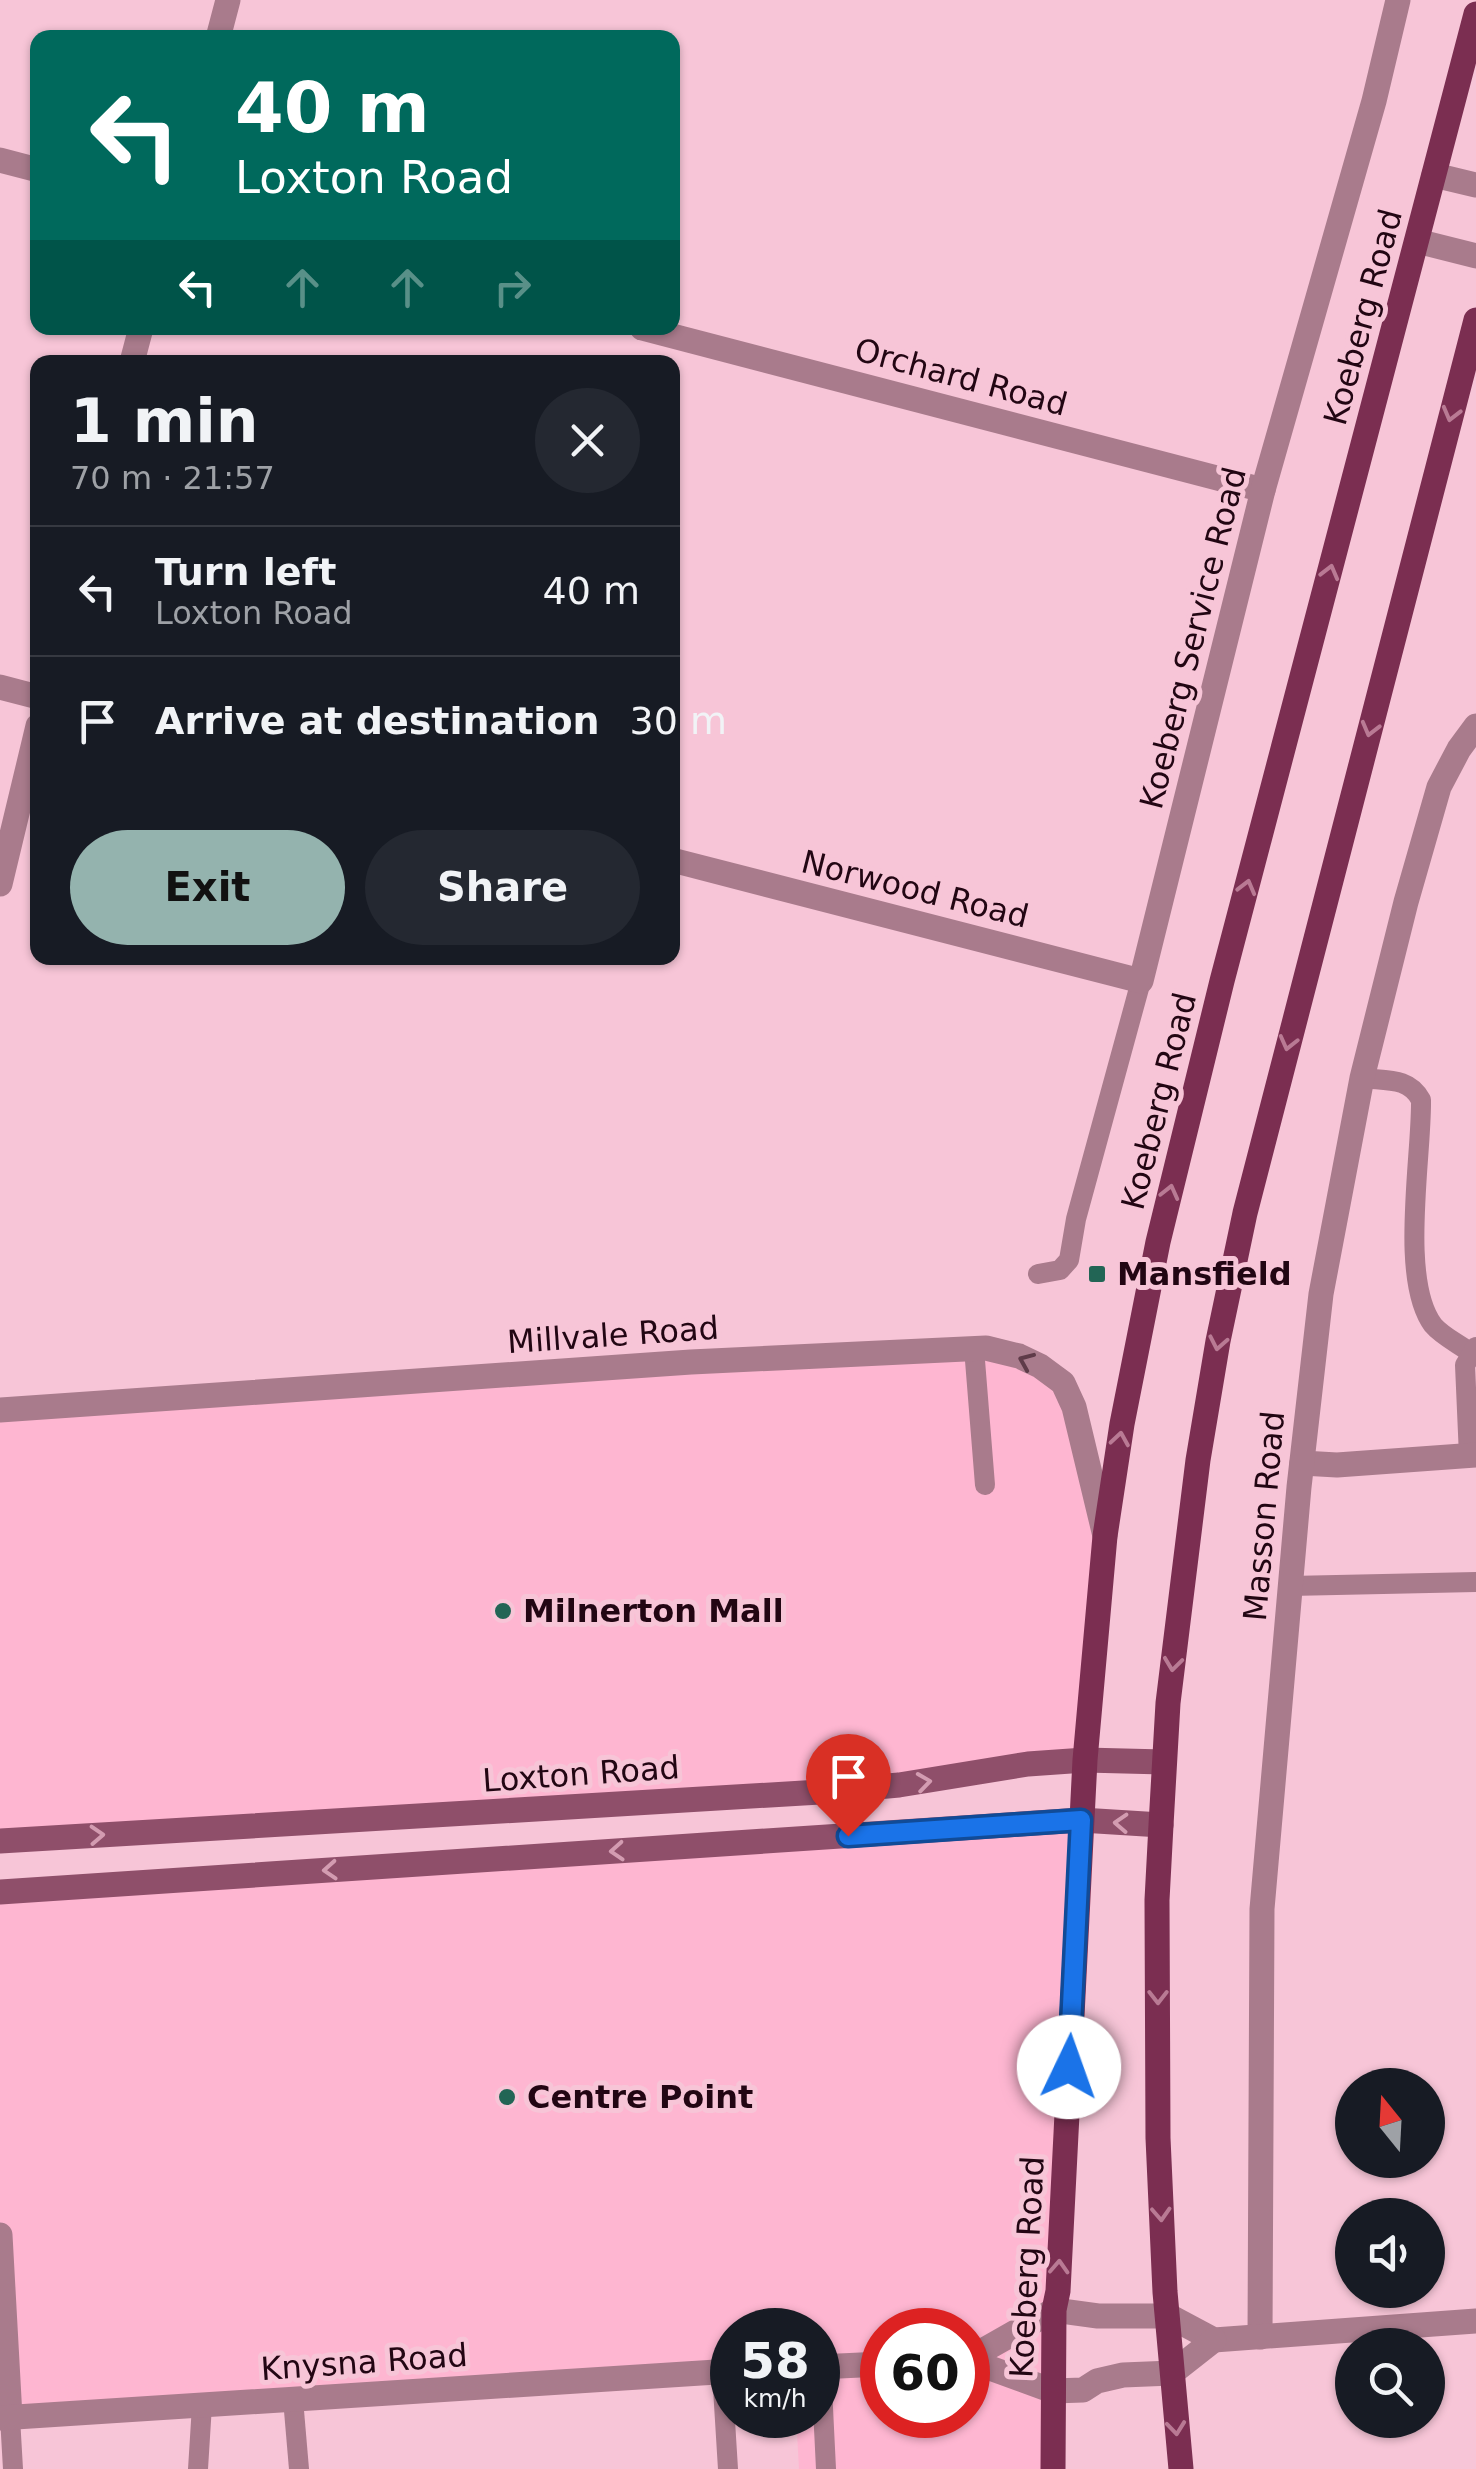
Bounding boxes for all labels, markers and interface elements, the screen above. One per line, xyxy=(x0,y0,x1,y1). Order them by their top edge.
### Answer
text: 40 m xyxy=(235,67,430,149)
icon: left xyxy=(70,70,200,200)
text: Loxton Road xyxy=(235,151,513,204)
street label: Koeberg Road xyxy=(1316,205,1410,429)
icon: left xyxy=(170,260,225,315)
icon: ahead xyxy=(275,260,330,315)
icon: ahead xyxy=(380,260,435,315)
icon: right xyxy=(485,260,540,315)
street label: Orchard Road xyxy=(851,330,1071,424)
text: 1 min xyxy=(70,386,258,456)
button: close xyxy=(535,388,640,493)
one-way arrow xyxy=(1442,405,1463,422)
text: 70 m · 21:57 xyxy=(70,459,275,497)
street label: Koeberg Service Road xyxy=(1132,463,1254,813)
text: Turn left xyxy=(155,550,336,594)
icon: left xyxy=(70,564,125,619)
one-way arrow xyxy=(1318,564,1339,581)
text: 40 m xyxy=(543,569,640,613)
text: Loxton Road xyxy=(155,594,353,632)
icon: arrive xyxy=(70,694,125,749)
text: Arrive at destination xyxy=(155,699,600,743)
text: 30 m xyxy=(630,699,727,743)
one-way arrow xyxy=(1360,720,1381,737)
button: Exit xyxy=(70,830,345,945)
button: Share xyxy=(365,830,640,945)
street label: Norwood Road xyxy=(797,842,1033,936)
one-way arrow xyxy=(1236,879,1257,896)
street label: Koeberg Road xyxy=(1114,989,1204,1213)
one-way arrow xyxy=(1279,1034,1300,1051)
one-way arrow xyxy=(1158,1184,1179,1201)
place label: Mansfield xyxy=(1117,1255,1292,1293)
marker: Mansfield xyxy=(1086,1263,1108,1285)
street label: Millvale Road xyxy=(506,1309,720,1361)
one-way arrow xyxy=(1208,1334,1229,1351)
one-way arrow xyxy=(1018,1352,1036,1372)
street label: Masson Road xyxy=(1236,1409,1292,1623)
one-way arrow xyxy=(1108,1431,1129,1448)
place label: Milnerton Mall xyxy=(523,1592,784,1630)
marker: Milnerton Mall xyxy=(492,1600,514,1622)
one-way arrow xyxy=(1163,1657,1184,1673)
pin xyxy=(806,1734,891,1837)
street label: Loxton Road xyxy=(481,1748,681,1800)
icon: arrive xyxy=(821,1749,876,1804)
one-way arrow xyxy=(915,1772,932,1793)
one-way arrow xyxy=(1113,1813,1129,1834)
one-way arrow xyxy=(90,1825,106,1846)
one-way arrow xyxy=(608,1840,624,1861)
one-way arrow xyxy=(321,1859,337,1880)
one-way arrow xyxy=(1147,1990,1169,2006)
position arrow xyxy=(1017,2015,1121,2119)
north arrow xyxy=(1335,2068,1445,2178)
map controls xyxy=(1335,2068,1445,2438)
place label: Centre Point xyxy=(527,2078,753,2116)
marker: Centre Point xyxy=(496,2086,518,2108)
street label: Koeberg Road xyxy=(1002,2155,1052,2379)
button: sound xyxy=(1335,2198,1445,2308)
one-way arrow xyxy=(1150,2207,1171,2223)
one-way arrow xyxy=(1048,2258,1069,2274)
speed limit sign: 60 xyxy=(860,2308,990,2438)
button: search xyxy=(1335,2328,1445,2438)
text: 58 xyxy=(740,2332,810,2390)
street label: Knysna Road xyxy=(259,2336,469,2388)
text: km/h xyxy=(743,2384,807,2413)
one-way arrow xyxy=(1165,2420,1187,2436)

